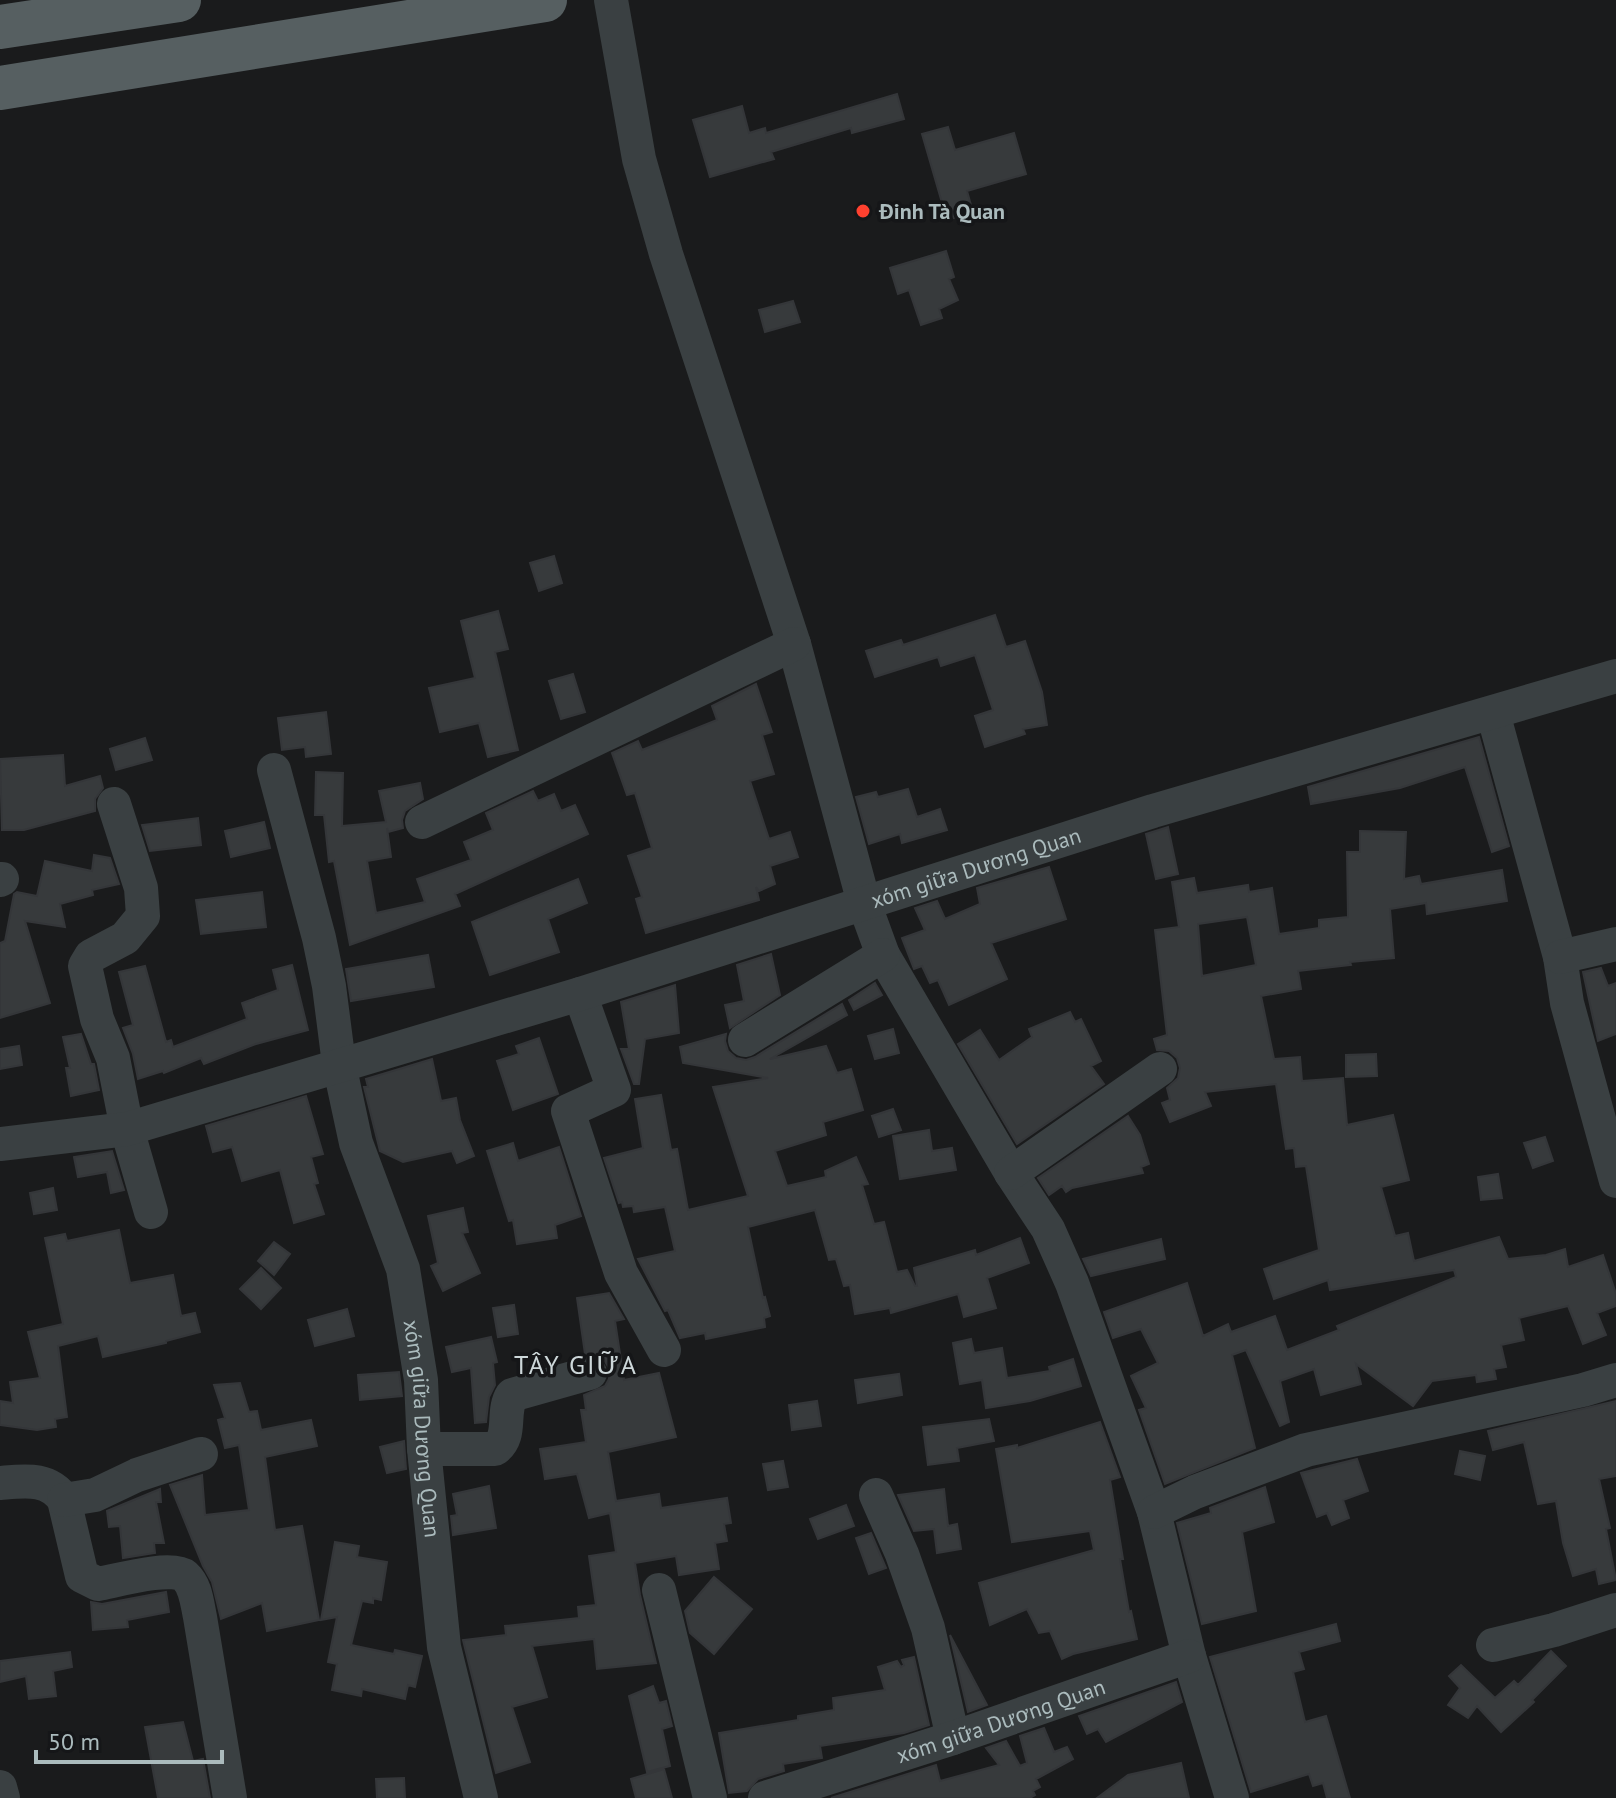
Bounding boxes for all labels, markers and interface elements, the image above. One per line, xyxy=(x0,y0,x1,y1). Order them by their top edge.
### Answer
place label: Đinh Tà Quan xyxy=(878,197,1005,225)
marker: Đinh Tà Quan xyxy=(854,202,872,220)
street label: xóm giữa Dương Quan xyxy=(867,821,1084,914)
street label: xóm giữa Dương Quan xyxy=(397,1318,447,1539)
district label: TÂY GIỮA xyxy=(514,1348,638,1381)
street label: xóm giữa Dương Quan xyxy=(893,1672,1109,1769)
scale bar xyxy=(36,1714,222,1764)
text: 50 m xyxy=(48,1726,100,1757)

